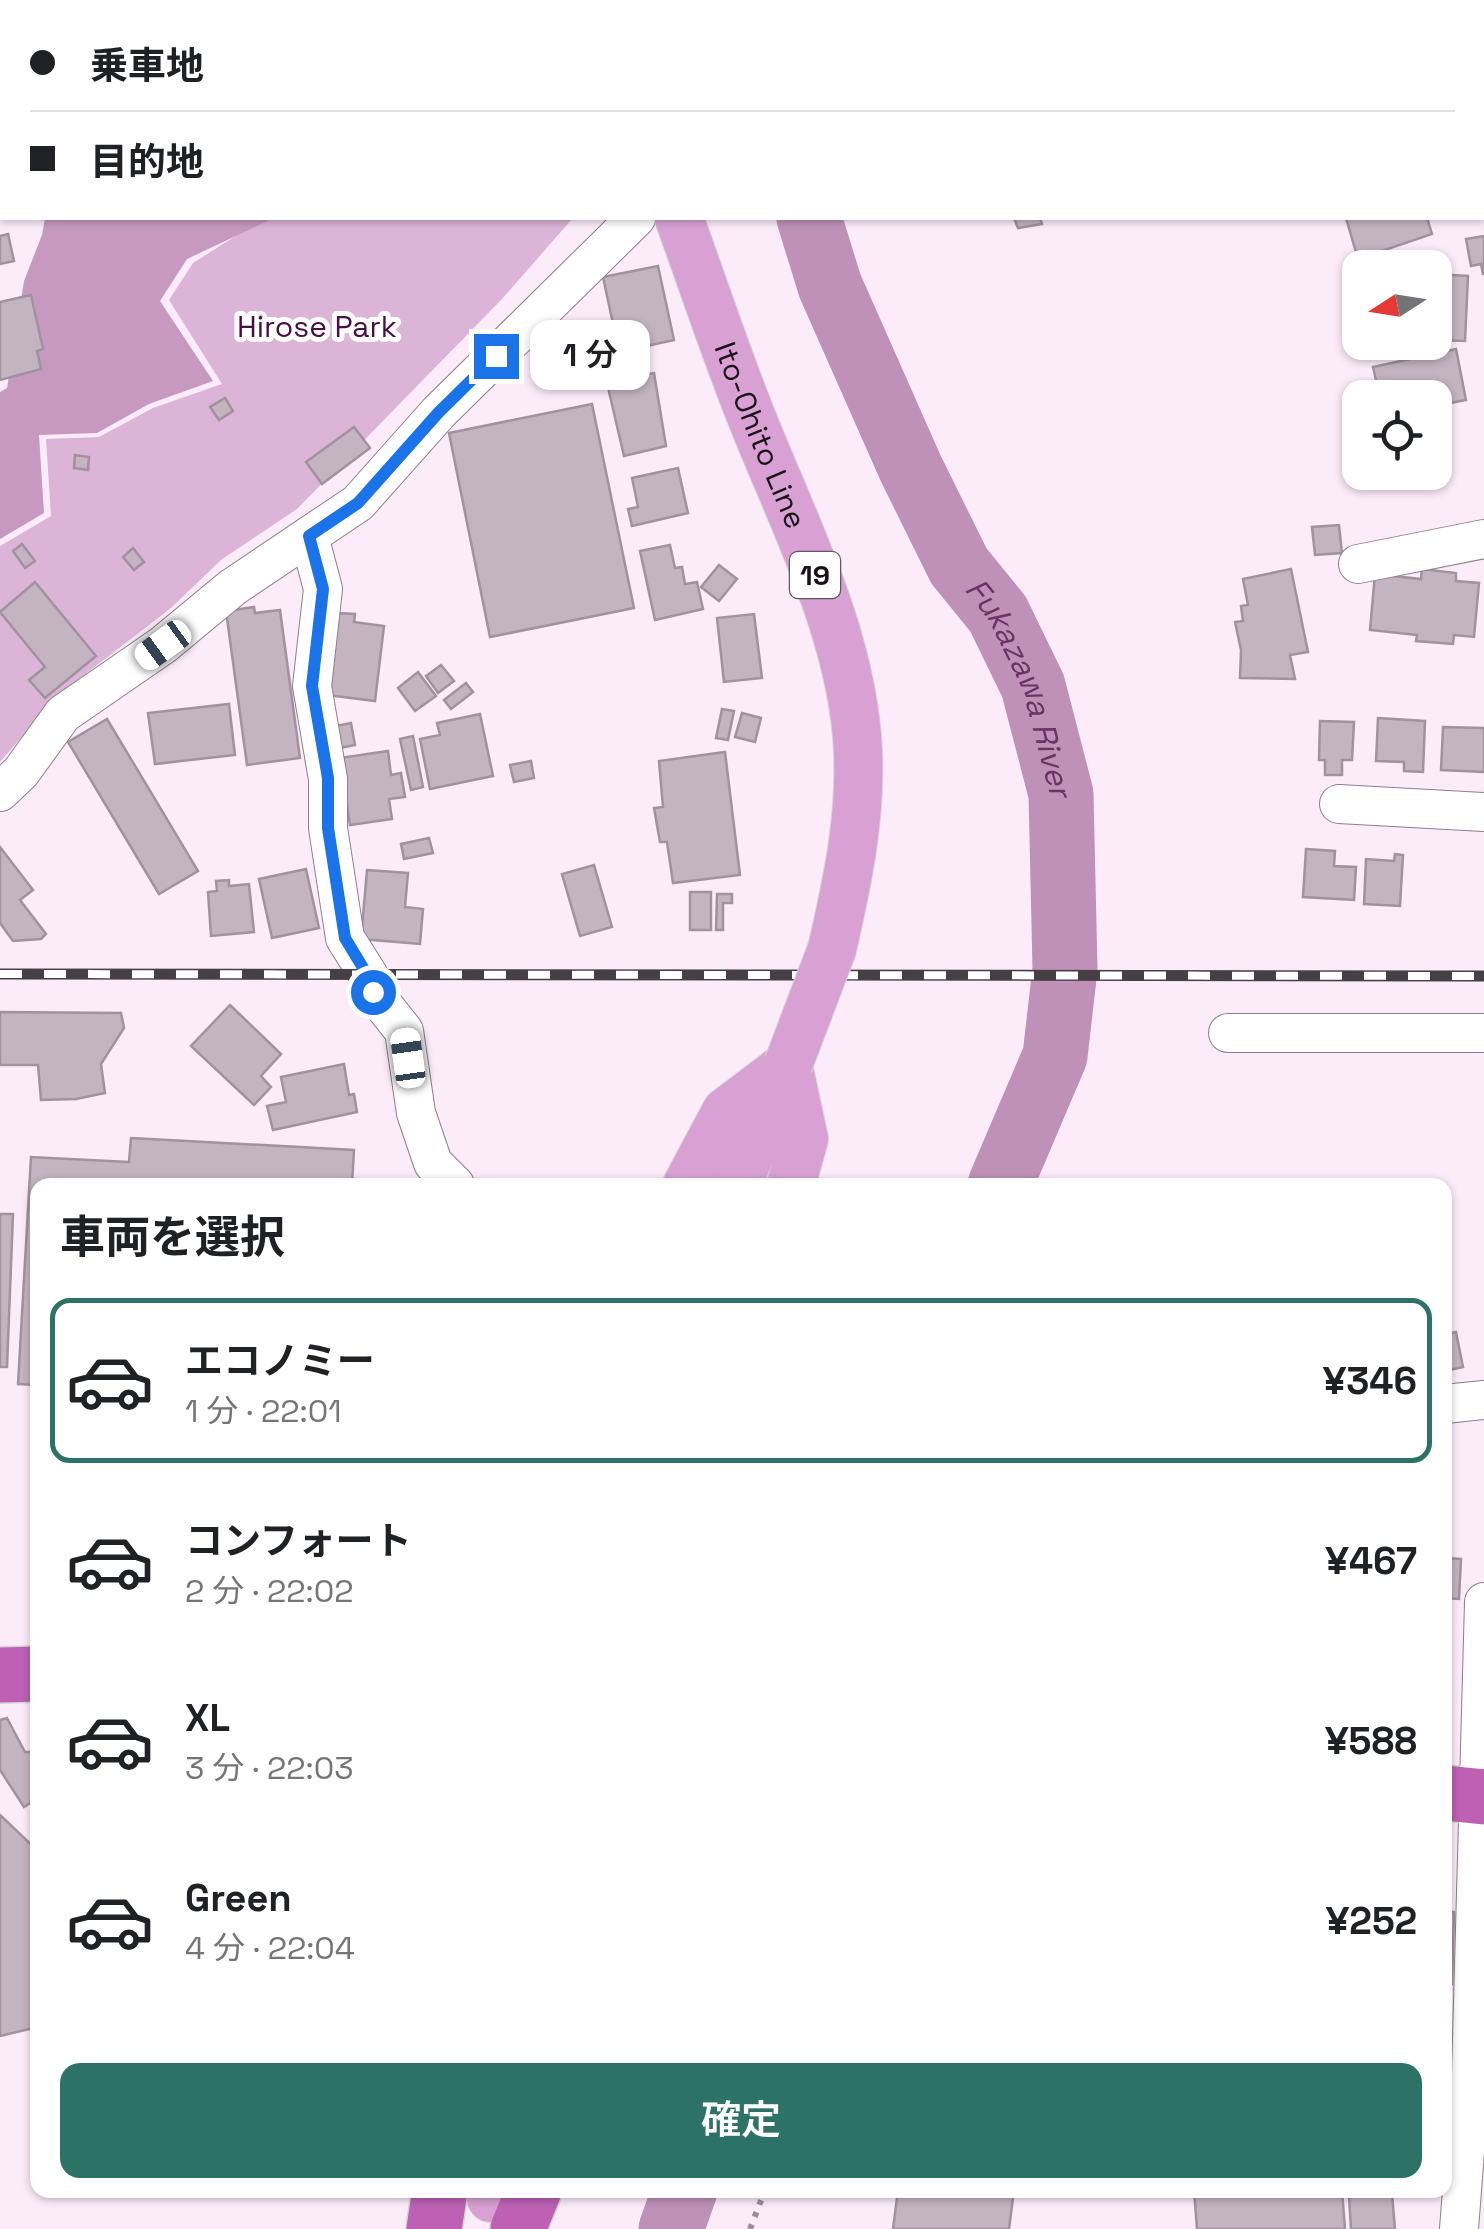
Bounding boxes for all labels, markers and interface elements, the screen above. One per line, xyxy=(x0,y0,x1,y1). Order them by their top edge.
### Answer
text: 乗車地 xyxy=(90,42,204,90)
text: 目的地 xyxy=(90,138,204,186)
north arrow xyxy=(1342,250,1452,360)
map controls xyxy=(1342,250,1452,490)
park label: Hirose Park xyxy=(237,307,397,346)
callout: 1 分 xyxy=(531,321,651,391)
route end xyxy=(474,334,519,379)
text: 1 分 xyxy=(563,335,617,375)
street label: Ito-Ohito Line xyxy=(706,336,816,534)
button: locate xyxy=(1342,380,1452,490)
road number: 19 xyxy=(790,552,840,598)
water label: Fukazawa River xyxy=(957,570,1082,804)
car xyxy=(130,615,196,675)
route start xyxy=(351,970,396,1015)
car xyxy=(389,1026,427,1090)
text: 車両を選択 xyxy=(60,1209,285,1266)
icon: car xyxy=(65,1336,155,1426)
text: エコノミー xyxy=(185,1337,375,1385)
text: ¥346 xyxy=(1323,1357,1417,1405)
text: 1 分 · 22:01 xyxy=(185,1391,342,1431)
icon: car xyxy=(65,1516,155,1606)
text: コンフォート xyxy=(185,1517,412,1565)
text: ¥467 xyxy=(1325,1537,1417,1585)
text: 2 分 · 22:02 xyxy=(185,1571,353,1611)
text: XL xyxy=(185,1694,230,1742)
icon: car xyxy=(65,1696,155,1786)
text: ¥588 xyxy=(1325,1717,1417,1765)
text: 3 分 · 22:03 xyxy=(185,1748,354,1788)
text: Green xyxy=(185,1874,292,1922)
icon: car xyxy=(65,1876,155,1966)
text: ¥252 xyxy=(1326,1897,1417,1945)
text: 4 分 · 22:04 xyxy=(185,1928,355,1968)
button: 確定 xyxy=(60,2063,1422,2178)

